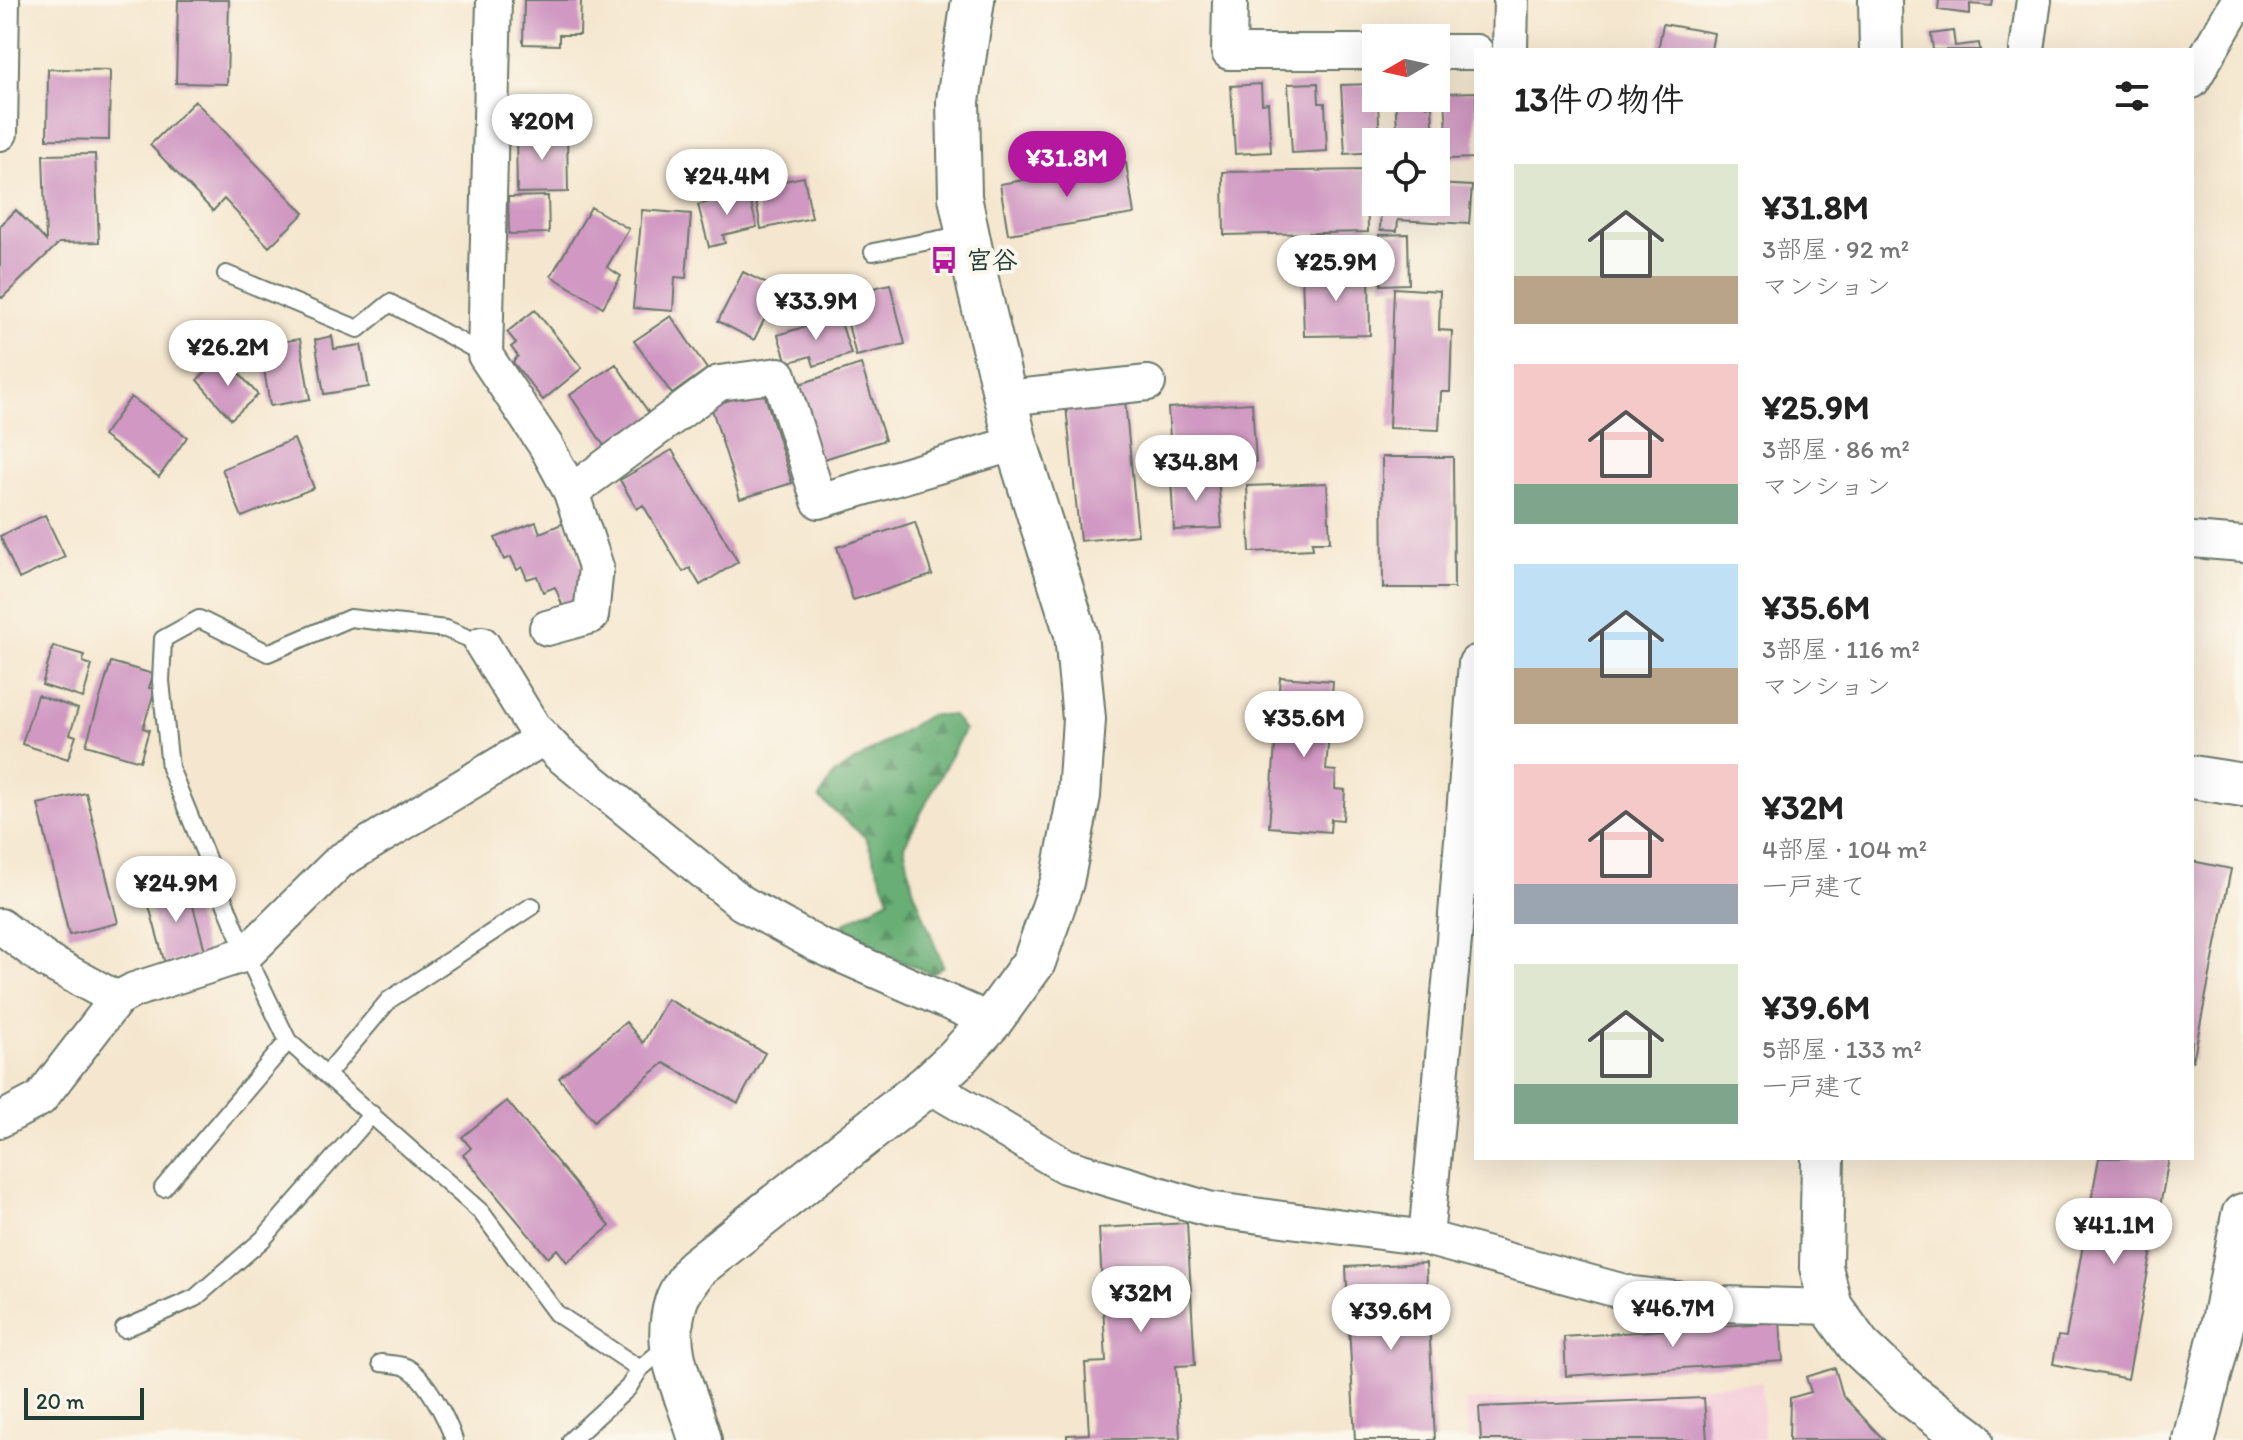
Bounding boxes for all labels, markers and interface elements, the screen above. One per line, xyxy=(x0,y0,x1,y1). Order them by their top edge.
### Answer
north arrow xyxy=(1362,24,1450,112)
map controls xyxy=(1362,24,1450,216)
icon: filters xyxy=(2110,74,2154,118)
text: 13件の物件 xyxy=(1514,79,1684,120)
pin: ¥20M xyxy=(495,94,589,162)
text: ¥20M xyxy=(510,104,574,136)
button: locate xyxy=(1362,128,1450,216)
pin: ¥31.8M xyxy=(1002,131,1132,199)
text: ¥31.8M xyxy=(1026,141,1108,173)
pin: ¥24.4M xyxy=(662,149,792,217)
text: ¥24.4M xyxy=(684,159,770,191)
text: ¥31.8M xyxy=(1762,187,1869,228)
icon: home xyxy=(1578,196,1674,292)
text: 3部屋 · 92 m² xyxy=(1762,233,1909,265)
pin: ¥25.9M xyxy=(1271,235,1401,303)
place label: 宮谷 xyxy=(966,244,1018,276)
bus stop icon: 宮谷 xyxy=(929,245,959,275)
text: ¥25.9M xyxy=(1295,245,1377,277)
text: マンション xyxy=(1762,270,1891,302)
pin: ¥33.9M xyxy=(751,274,881,342)
text: ¥33.9M xyxy=(774,284,858,316)
pin: ¥26.2M xyxy=(163,320,293,388)
text: ¥26.2M xyxy=(187,330,269,362)
text: ¥25.9M xyxy=(1762,387,1870,428)
icon: home xyxy=(1578,396,1674,492)
text: 3部屋 · 86 m² xyxy=(1762,433,1910,465)
pin: ¥34.8M xyxy=(1131,435,1261,503)
text: ¥34.8M xyxy=(1153,445,1239,477)
text: マンション xyxy=(1762,470,1891,502)
text: ¥35.6M xyxy=(1762,587,1871,628)
icon: home xyxy=(1578,596,1674,692)
text: 3部屋 · 116 m² xyxy=(1762,633,1920,665)
text: マンション xyxy=(1762,670,1891,702)
pin: ¥35.6M xyxy=(1239,691,1369,759)
text: ¥35.6M xyxy=(1263,701,1345,733)
text: ¥32M xyxy=(1762,787,1844,828)
icon: home xyxy=(1578,796,1674,892)
text: 4部屋 · 104 m² xyxy=(1762,833,1927,865)
pin: ¥24.9M xyxy=(111,856,241,924)
text: ¥24.9M xyxy=(134,866,218,898)
text: 一戸建て xyxy=(1762,870,1866,902)
text: ¥39.6M xyxy=(1762,987,1870,1028)
icon: home xyxy=(1578,996,1674,1092)
text: 5部屋 · 133 m² xyxy=(1762,1033,1922,1065)
text: 一戸建て xyxy=(1762,1070,1866,1102)
pin: ¥41.1M xyxy=(2049,1198,2179,1266)
text: ¥41.1M xyxy=(2073,1208,2155,1240)
pin: ¥32M xyxy=(1094,1266,1188,1334)
text: ¥32M xyxy=(1110,1276,1172,1308)
pin: ¥46.7M xyxy=(1608,1281,1738,1349)
pin: ¥39.6M xyxy=(1326,1284,1456,1352)
text: ¥46.7M xyxy=(1631,1291,1715,1323)
text: ¥39.6M xyxy=(1350,1294,1432,1326)
scale bar xyxy=(24,1384,144,1420)
text: 20 m xyxy=(36,1388,85,1415)

